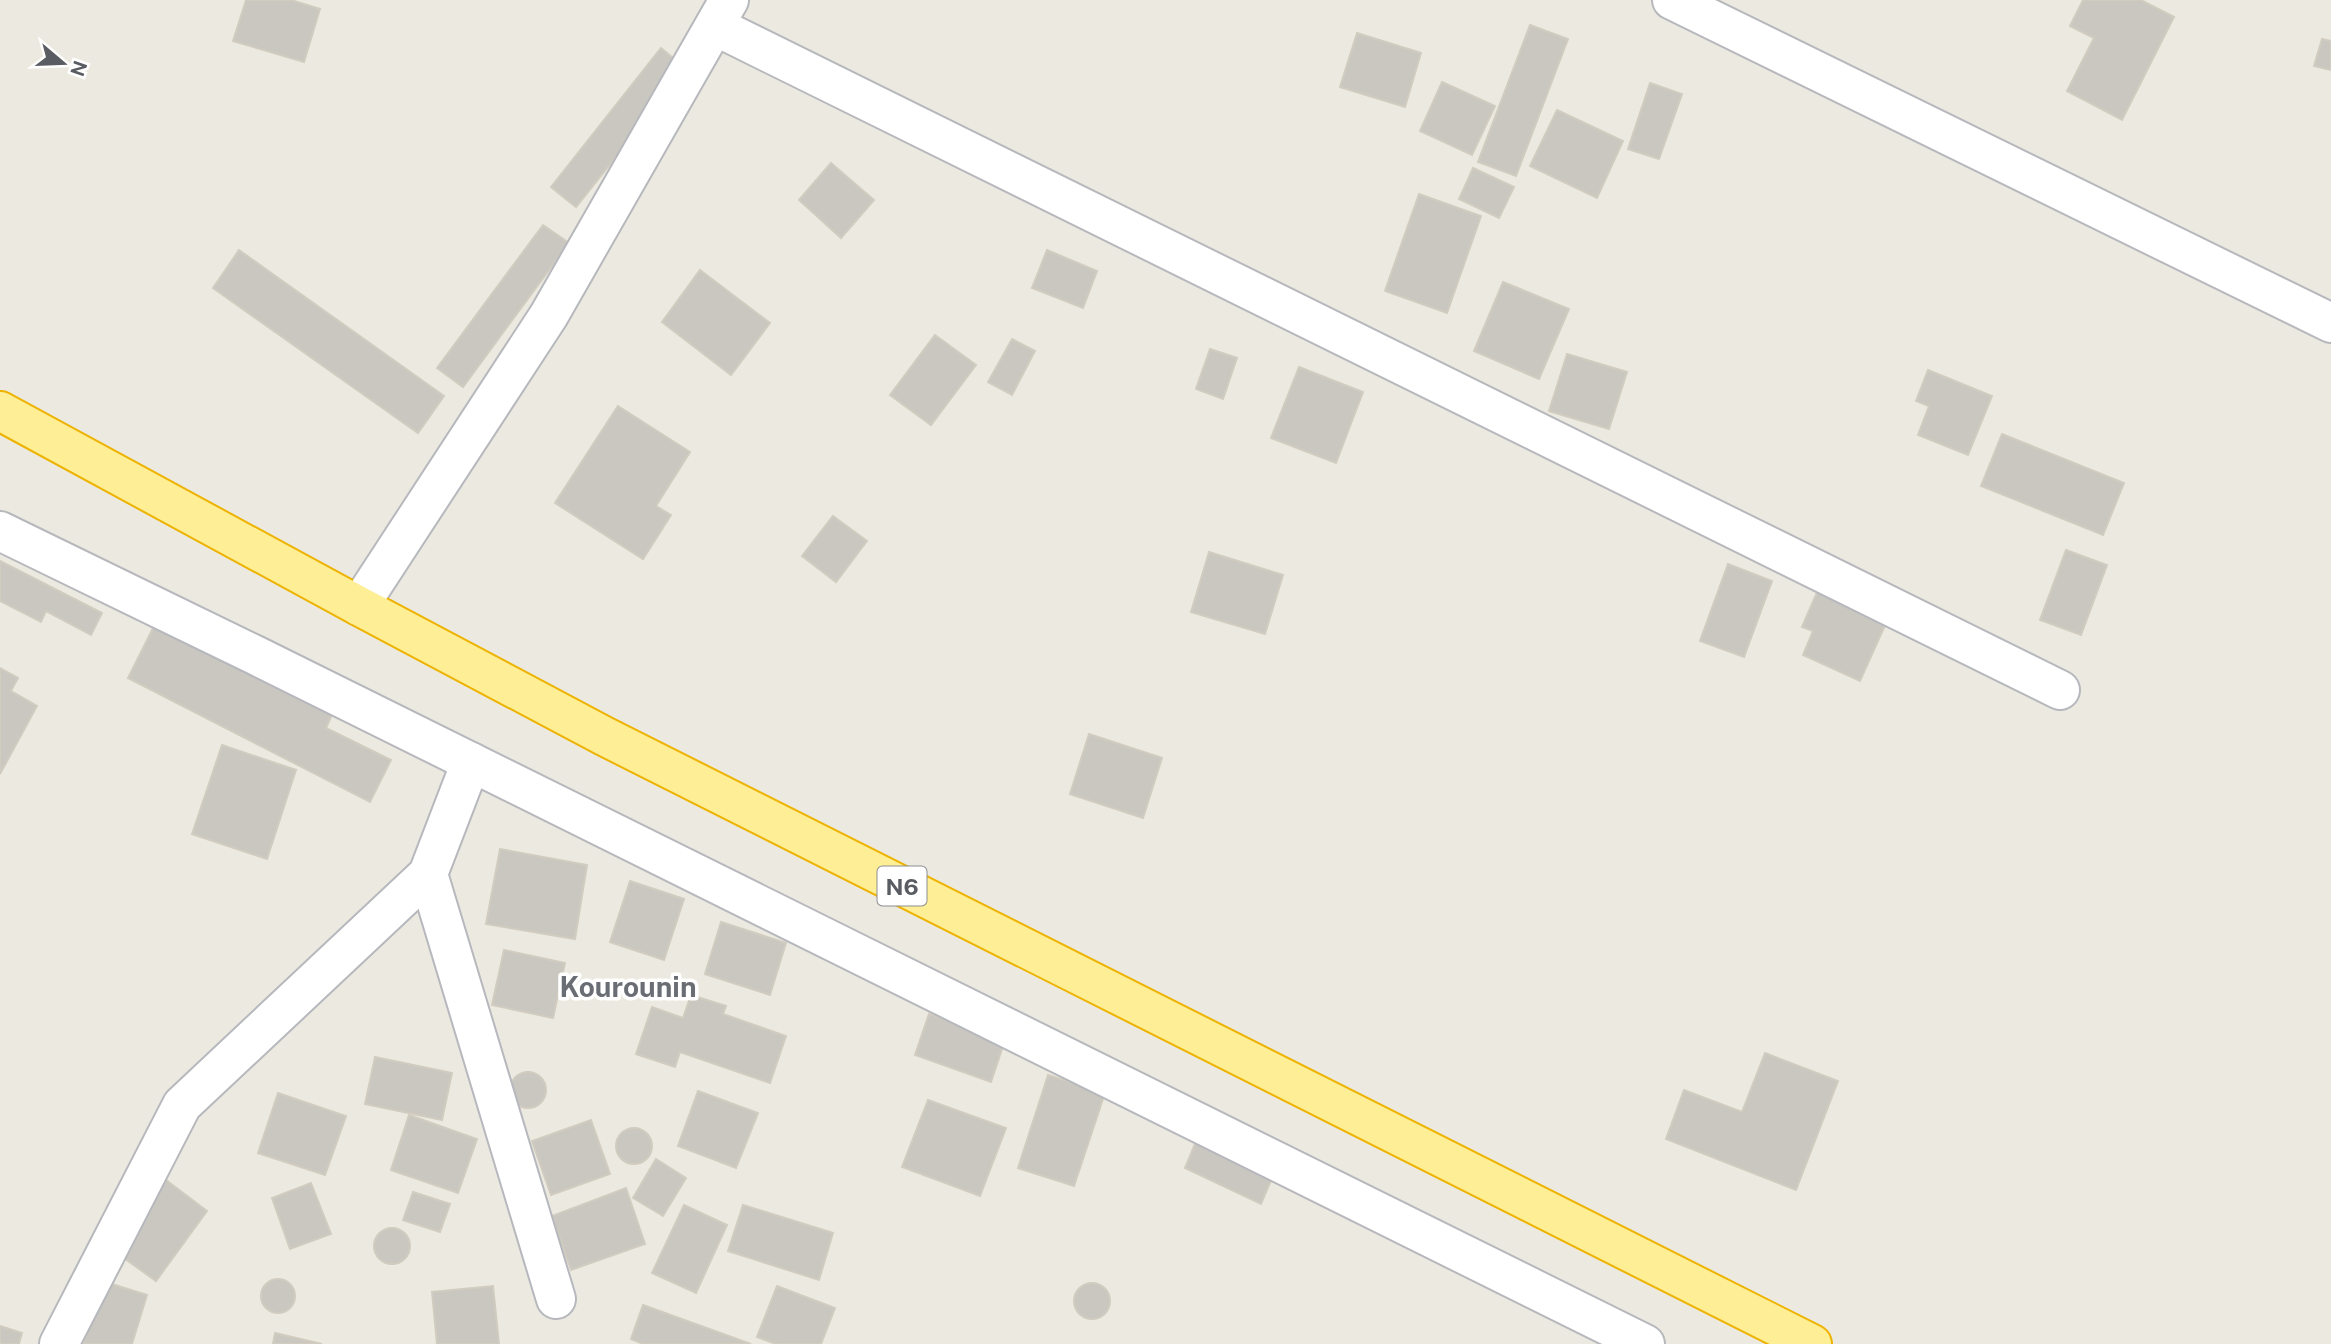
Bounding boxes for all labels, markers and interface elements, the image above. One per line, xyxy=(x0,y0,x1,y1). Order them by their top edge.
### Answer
north arrow xyxy=(28,28,98,98)
text: N xyxy=(66,58,92,79)
road number: N6 xyxy=(878,866,926,906)
district label: Kourounin xyxy=(560,970,697,1003)

